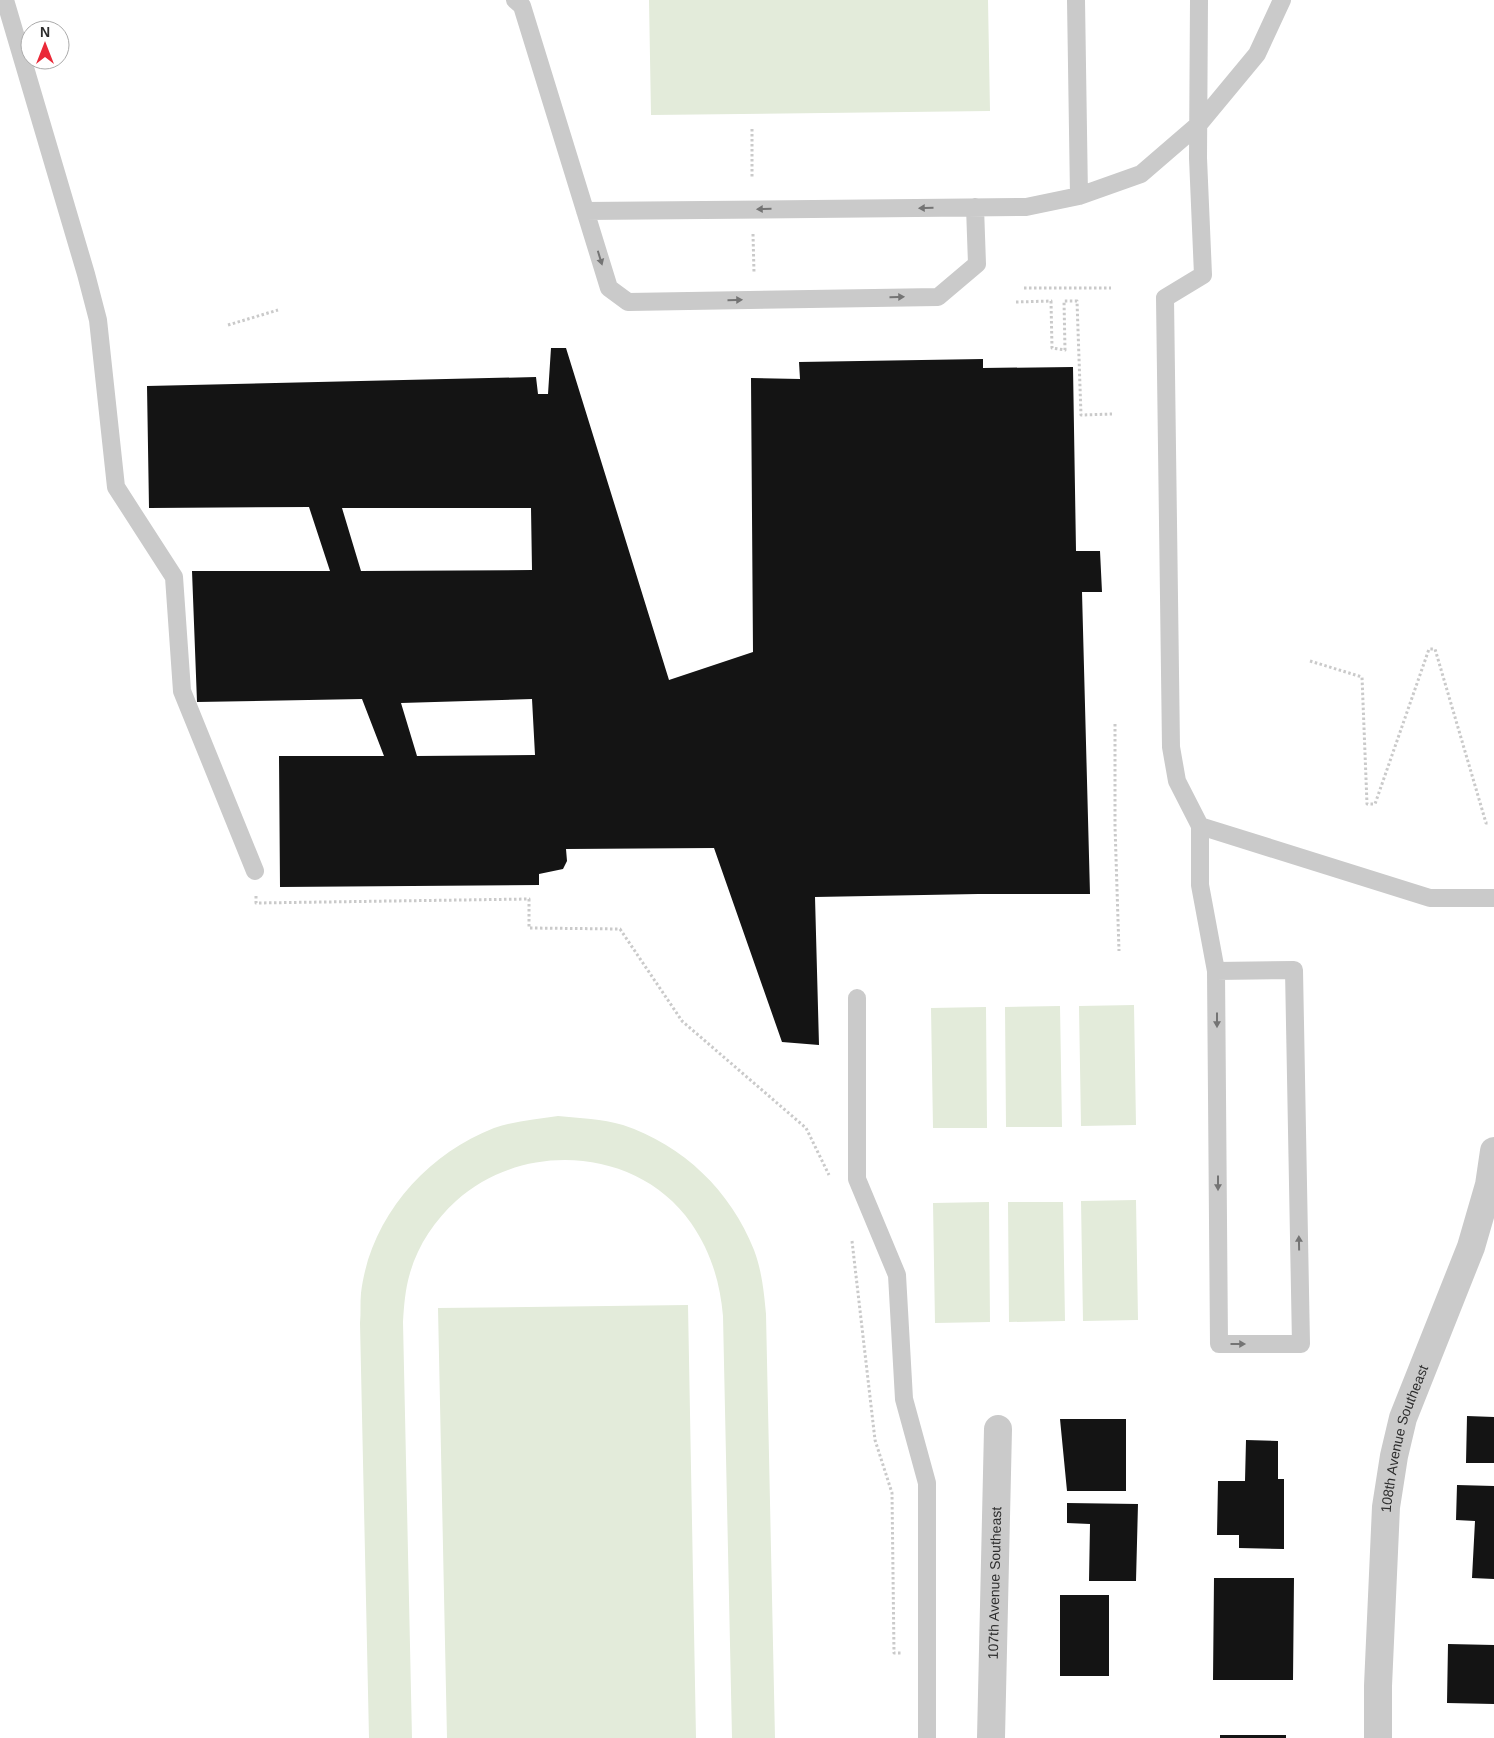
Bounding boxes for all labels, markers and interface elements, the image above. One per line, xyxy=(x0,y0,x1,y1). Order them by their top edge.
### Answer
north arrow xyxy=(20,20,70,70)
text: N xyxy=(40,24,50,40)
one-way arrow xyxy=(918,204,934,212)
one-way arrow xyxy=(755,206,771,214)
one-way arrow xyxy=(596,250,604,265)
one-way arrow xyxy=(890,293,906,301)
one-way arrow xyxy=(727,296,743,304)
one-way arrow xyxy=(1213,1012,1221,1028)
one-way arrow xyxy=(1214,1175,1222,1191)
one-way arrow xyxy=(1295,1235,1303,1251)
one-way arrow xyxy=(1231,1340,1247,1348)
street label: 108th Avenue Southeast xyxy=(1378,1363,1431,1513)
street label: 107th Avenue Southeast xyxy=(985,1507,1004,1659)

